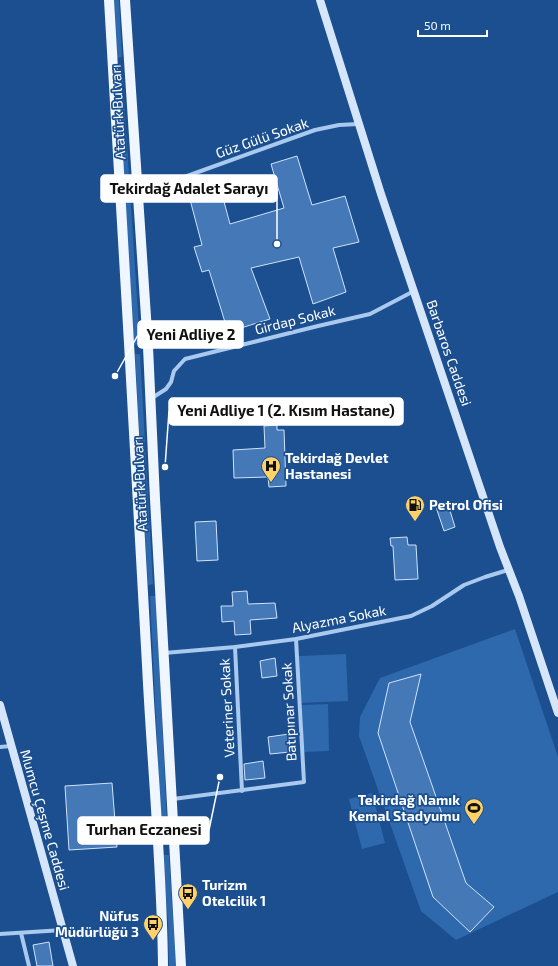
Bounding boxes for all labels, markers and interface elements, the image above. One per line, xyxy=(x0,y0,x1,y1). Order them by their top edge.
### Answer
scale bar xyxy=(418,12,487,38)
text: 50 m xyxy=(424,18,451,32)
street label: Atatürk Bulvarı xyxy=(107,64,128,160)
street label: Güz Gülü Sokak xyxy=(213,114,310,161)
callout: Tekirdağ Adalet Sarayı xyxy=(101,175,277,202)
text: Tekirdağ Adalet Sarayı xyxy=(110,179,268,198)
street label: Barbaros Caddesi xyxy=(423,298,476,408)
street label: Girdap Sokak xyxy=(253,301,337,338)
callout: Yeni Adliye 2 xyxy=(138,321,243,348)
text: Yeni Adliye 2 xyxy=(146,325,236,344)
callout: Yeni Adliye 1 (2. Kısım Hastane) xyxy=(169,398,403,425)
text: Yeni Adliye 1 (2. Kısım Hastane) xyxy=(177,401,395,420)
street label: Atatürk Bulvarı xyxy=(129,436,150,532)
place label: Tekirdağ Devlet Hastanesi xyxy=(285,449,389,482)
hospital icon: Tekirdağ Devlet Hastanesi xyxy=(260,455,282,483)
fuel station icon: Petrol Ofisi xyxy=(404,494,426,522)
place label: Petrol Ofisi xyxy=(429,496,503,513)
street label: Alyazma Sokak xyxy=(290,601,387,636)
street label: Veteriner Sokak xyxy=(215,658,238,758)
street label: Batıpınar Sokak xyxy=(277,662,300,762)
street label: Mumcu Çeşme Caddesi xyxy=(16,747,74,893)
place label: Tekirdağ Namık Kemal Stadyumu xyxy=(349,791,460,824)
sports icon: Tekirdağ Namık Kemal Stadyumu xyxy=(463,797,485,825)
callout: Turhan Eczanesi xyxy=(78,817,209,844)
text: Turhan Eczanesi xyxy=(86,820,202,838)
place label: Turizm Otelcilik 1 xyxy=(202,876,266,909)
bus stop icon: Turizm Otelcilik 1 xyxy=(177,882,199,910)
place label: Nüfus Müdürlüğü 3 xyxy=(55,907,139,940)
bus stop icon: Nüfus Müdürlüğü 3 xyxy=(142,913,164,941)

